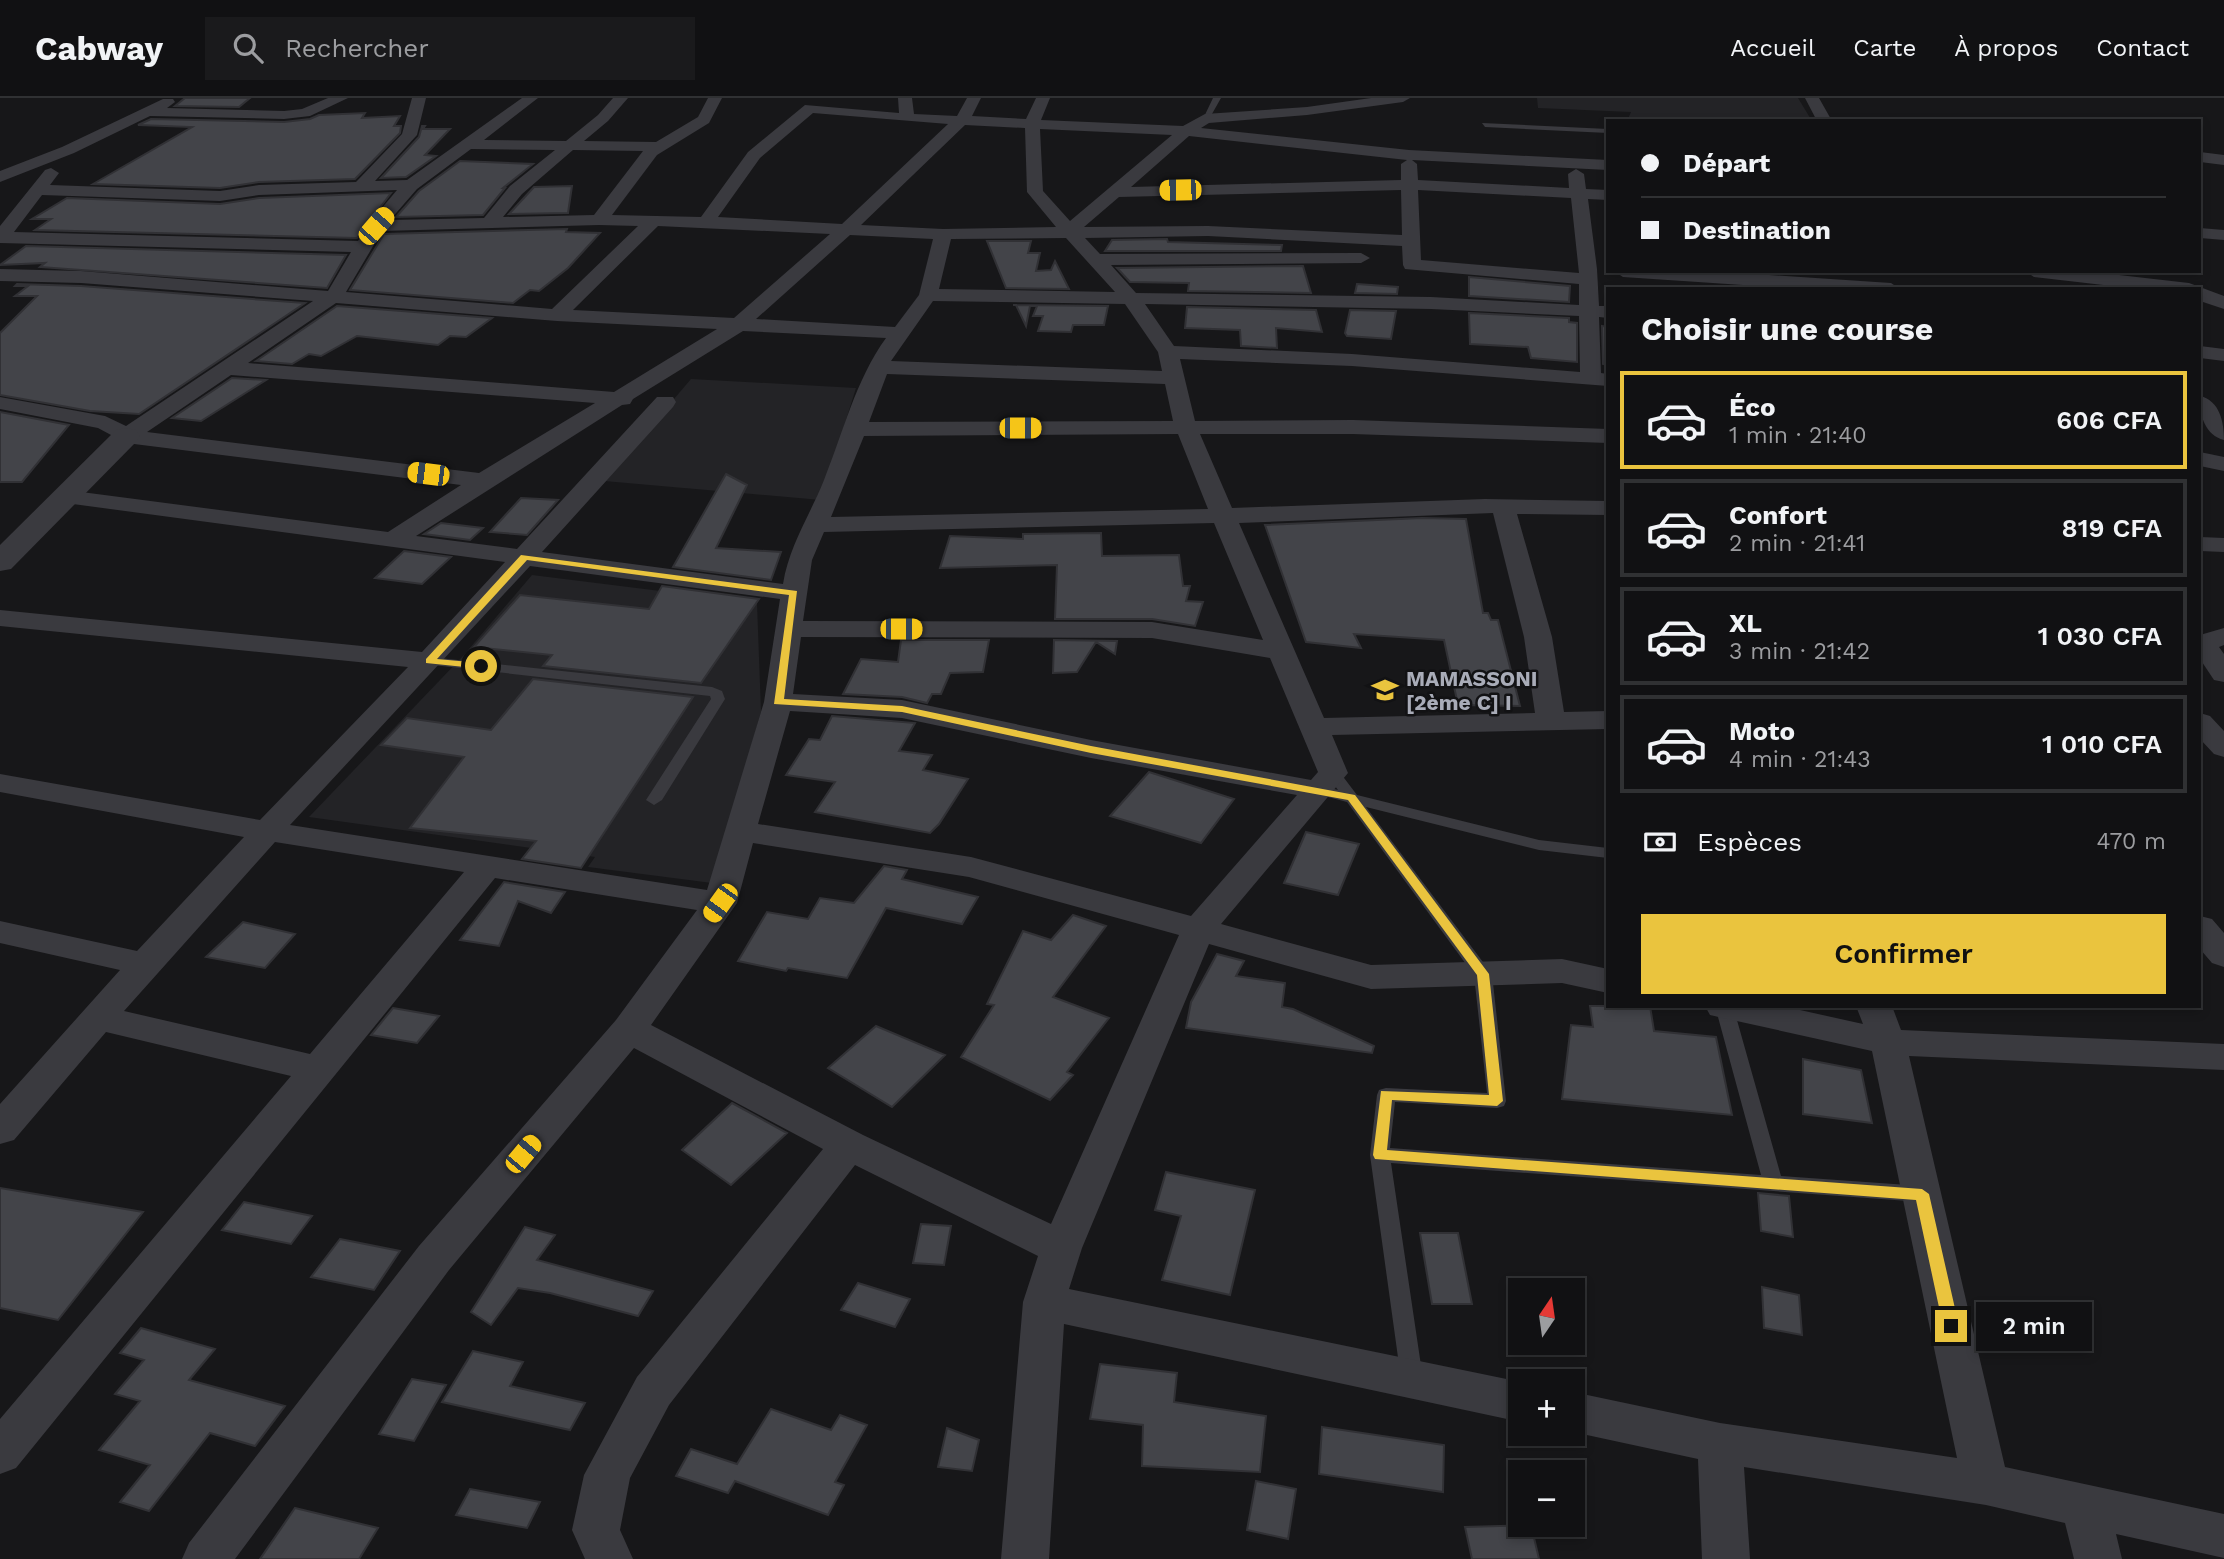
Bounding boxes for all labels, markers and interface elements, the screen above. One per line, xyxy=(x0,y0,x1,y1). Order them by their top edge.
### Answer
search box xyxy=(205,17,695,80)
text: Cabway xyxy=(35,29,163,68)
icon: search xyxy=(229,29,267,67)
text: Rechercher xyxy=(285,33,429,63)
text: Accueil xyxy=(1730,34,1815,62)
text: Carte xyxy=(1853,34,1916,62)
text: À propos xyxy=(1954,34,2058,62)
text: Contact xyxy=(2096,34,2189,62)
text: Départ xyxy=(1683,148,1770,178)
car xyxy=(1159,179,1202,201)
car xyxy=(355,203,398,249)
text: Destination xyxy=(1683,215,1831,245)
text: Choisir une course xyxy=(1641,310,1933,348)
icon: car xyxy=(1645,389,1708,452)
text: Éco xyxy=(1729,392,1776,422)
text: 606 CFA xyxy=(2056,405,2162,435)
car xyxy=(1000,418,1042,439)
text: 1 min · 21:40 xyxy=(1729,422,1867,449)
car xyxy=(406,461,451,487)
icon: car xyxy=(1645,497,1708,560)
text: Confort xyxy=(1729,500,1827,530)
text: 819 CFA xyxy=(2062,513,2162,543)
text: 2 min · 21:41 xyxy=(1729,530,1865,557)
icon: car xyxy=(1645,605,1708,668)
text: XL xyxy=(1729,608,1762,638)
car xyxy=(881,619,923,640)
text: 1 030 CFA xyxy=(2038,621,2162,651)
text: 3 min · 21:42 xyxy=(1729,638,1870,665)
route start xyxy=(465,650,497,682)
place label: MAMASSONI [2ème C] I xyxy=(1406,666,1537,715)
school or university icon: MAMASSONI [2ème C] I xyxy=(1370,675,1400,705)
icon: car xyxy=(1645,713,1708,776)
text: Moto xyxy=(1729,716,1795,746)
text: 1 010 CFA xyxy=(2042,729,2162,759)
text: 4 min · 21:43 xyxy=(1729,746,1871,773)
icon: cash xyxy=(1641,823,1679,861)
text: Espèces xyxy=(1697,827,1802,857)
text: 470 m xyxy=(2097,828,2166,855)
car xyxy=(700,880,741,926)
button: Confirmer xyxy=(1641,914,2166,994)
car xyxy=(502,1131,545,1177)
north arrow xyxy=(1508,1278,1586,1354)
map controls xyxy=(1508,1278,1585,1537)
callout: 2 min xyxy=(1976,1302,2091,1350)
route end xyxy=(1935,1310,1967,1342)
text: 2 min xyxy=(2002,1313,2066,1340)
button: + xyxy=(1508,1369,1585,1446)
button: − xyxy=(1508,1460,1585,1537)

